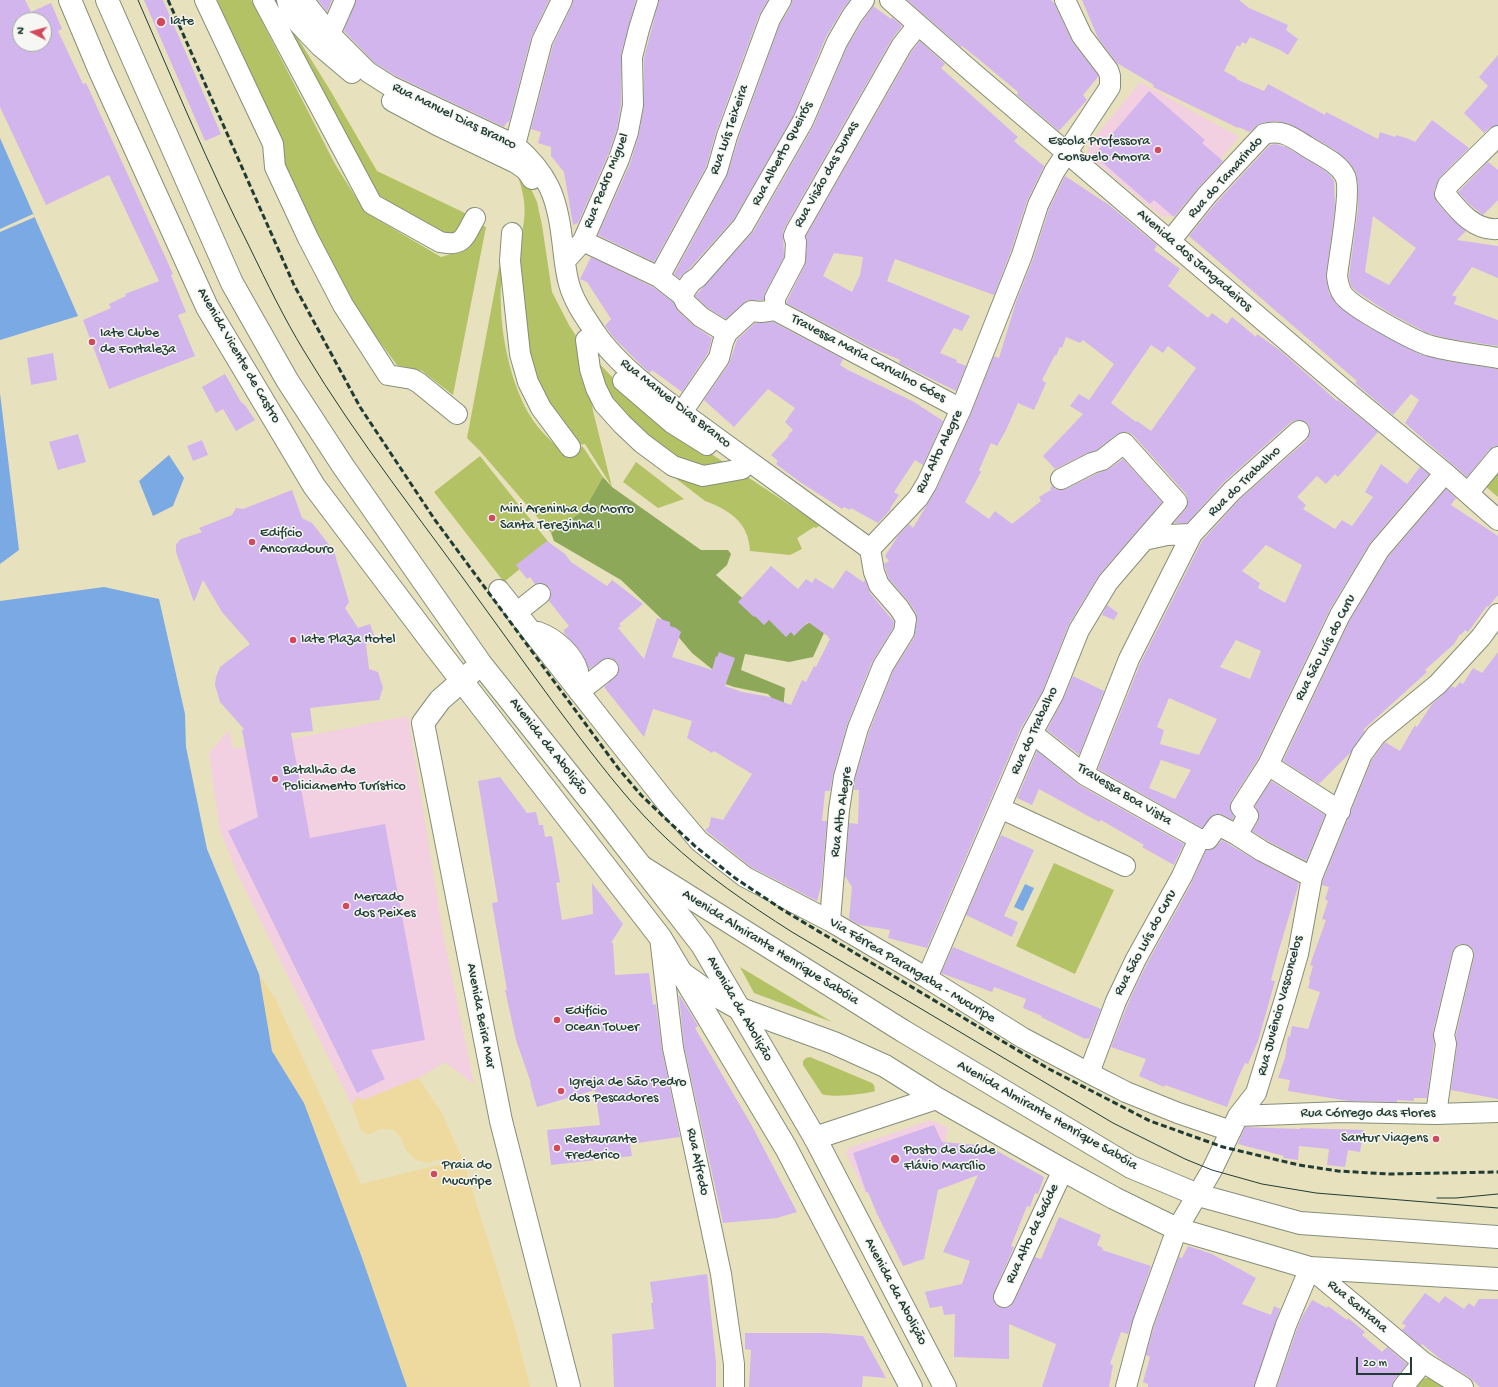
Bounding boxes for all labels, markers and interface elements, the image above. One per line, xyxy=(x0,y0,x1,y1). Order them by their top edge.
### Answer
north arrow xyxy=(12,12,52,52)
place label: Iate xyxy=(170,14,194,30)
marker: Iate xyxy=(155,16,167,28)
text: N xyxy=(15,27,27,35)
street label: Rua Manuel Dias Branco xyxy=(389,80,519,154)
street label: Rua Luís Teixeira xyxy=(707,83,753,177)
street label: Rua Alberto Queirós xyxy=(748,99,818,209)
street label: Rua Visão das Dunas xyxy=(791,119,863,231)
street label: Rua Pedro Miguel xyxy=(580,131,634,231)
street label: Rua do Tamarindo xyxy=(1185,133,1267,223)
place label: Escola Professora Consuelo Amora xyxy=(1048,134,1150,166)
marker: Escola Professora Consuelo Amora xyxy=(1153,145,1163,155)
street label: Avenida dos Jangadeiros xyxy=(1133,206,1255,316)
street label: Avenida Vicente de Castro xyxy=(192,285,284,427)
street label: Travessa Maria Carvalho Góes xyxy=(788,311,948,407)
place label: Iate Clube de Fortaleza xyxy=(100,326,176,358)
marker: Iate Clube de Fortaleza xyxy=(87,337,97,347)
street label: Rua Manuel Dias Branco xyxy=(616,355,734,453)
street label: Rua Alto Alegre xyxy=(912,407,968,497)
street label: Rua do Trabalho xyxy=(1205,443,1285,521)
place label: Mini Areninha do Morro Santa Terezinha I xyxy=(500,502,634,534)
marker: Mini Areninha do Morro Santa Terezinha I xyxy=(487,513,497,523)
place label: Edifício Ancoradouro xyxy=(260,526,334,558)
marker: Edifício Ancoradouro xyxy=(247,537,257,547)
street label: Rua São Luís do Curu xyxy=(1292,592,1360,704)
place label: Iate Plaza Hotel xyxy=(301,632,396,648)
marker: Iate Plaza Hotel xyxy=(288,635,298,645)
street label: Rua do Trabalho xyxy=(1007,684,1063,778)
street label: Avenida da Abolição xyxy=(505,695,591,799)
street label: Travessa Boa Vista xyxy=(1073,760,1175,830)
place label: Batalhão de Policiamento Turístico xyxy=(283,763,406,796)
street label: Rua Alto Alegre xyxy=(827,766,857,858)
marker: Batalhão de Policiamento Turístico xyxy=(270,774,280,784)
street label: Avenida Almirante Henrique Sabóia xyxy=(678,886,862,1010)
street label: Rua São Luís do Curu xyxy=(1111,887,1181,999)
place label: Mercado dos Peixes xyxy=(354,890,416,922)
marker: Mercado dos Peixes xyxy=(341,901,351,911)
street label: Via Férrea Parangaba - Mucuripe xyxy=(826,915,998,1027)
street label: Rua Juvêncio Vasconcelos xyxy=(1254,934,1308,1078)
street label: Avenida da Abolição xyxy=(702,953,776,1065)
street label: Avenida Beira Mar xyxy=(462,962,498,1070)
place label: Edifício Ocean Tower xyxy=(565,1004,639,1036)
marker: Edifício Ocean Tower xyxy=(552,1015,562,1025)
street label: Avenida Almirante Henrique Sabóia xyxy=(954,1057,1140,1175)
place label: Igreja de São Pedro dos Pescadores xyxy=(569,1075,687,1108)
marker: Igreja de São Pedro dos Pescadores xyxy=(556,1086,566,1096)
street label: Rua Córrego das Flores xyxy=(1301,1106,1435,1122)
street label: Rua Alfredo xyxy=(682,1127,712,1197)
place label: Santur Viagens xyxy=(1341,1131,1428,1147)
place label: Restaurante Frederico xyxy=(565,1132,637,1164)
marker: Santur Viagens xyxy=(1431,1134,1441,1144)
marker: Restaurante Frederico xyxy=(552,1143,562,1153)
place label: Posto de Saúde Flávio Marcílio xyxy=(904,1143,995,1176)
marker: Posto de Saúde Flávio Marcílio xyxy=(889,1153,901,1165)
place label: Praia do Mucuripe xyxy=(442,1158,492,1190)
marker: Praia do Mucuripe xyxy=(429,1169,439,1179)
street label: Rua Alto da Saúde xyxy=(1003,1181,1063,1287)
street label: Avenida da Abolição xyxy=(860,1236,930,1348)
street label: Rua Santana xyxy=(1323,1277,1391,1337)
scale bar xyxy=(1358,1349,1414,1375)
text: 20 m xyxy=(1363,1357,1387,1371)

